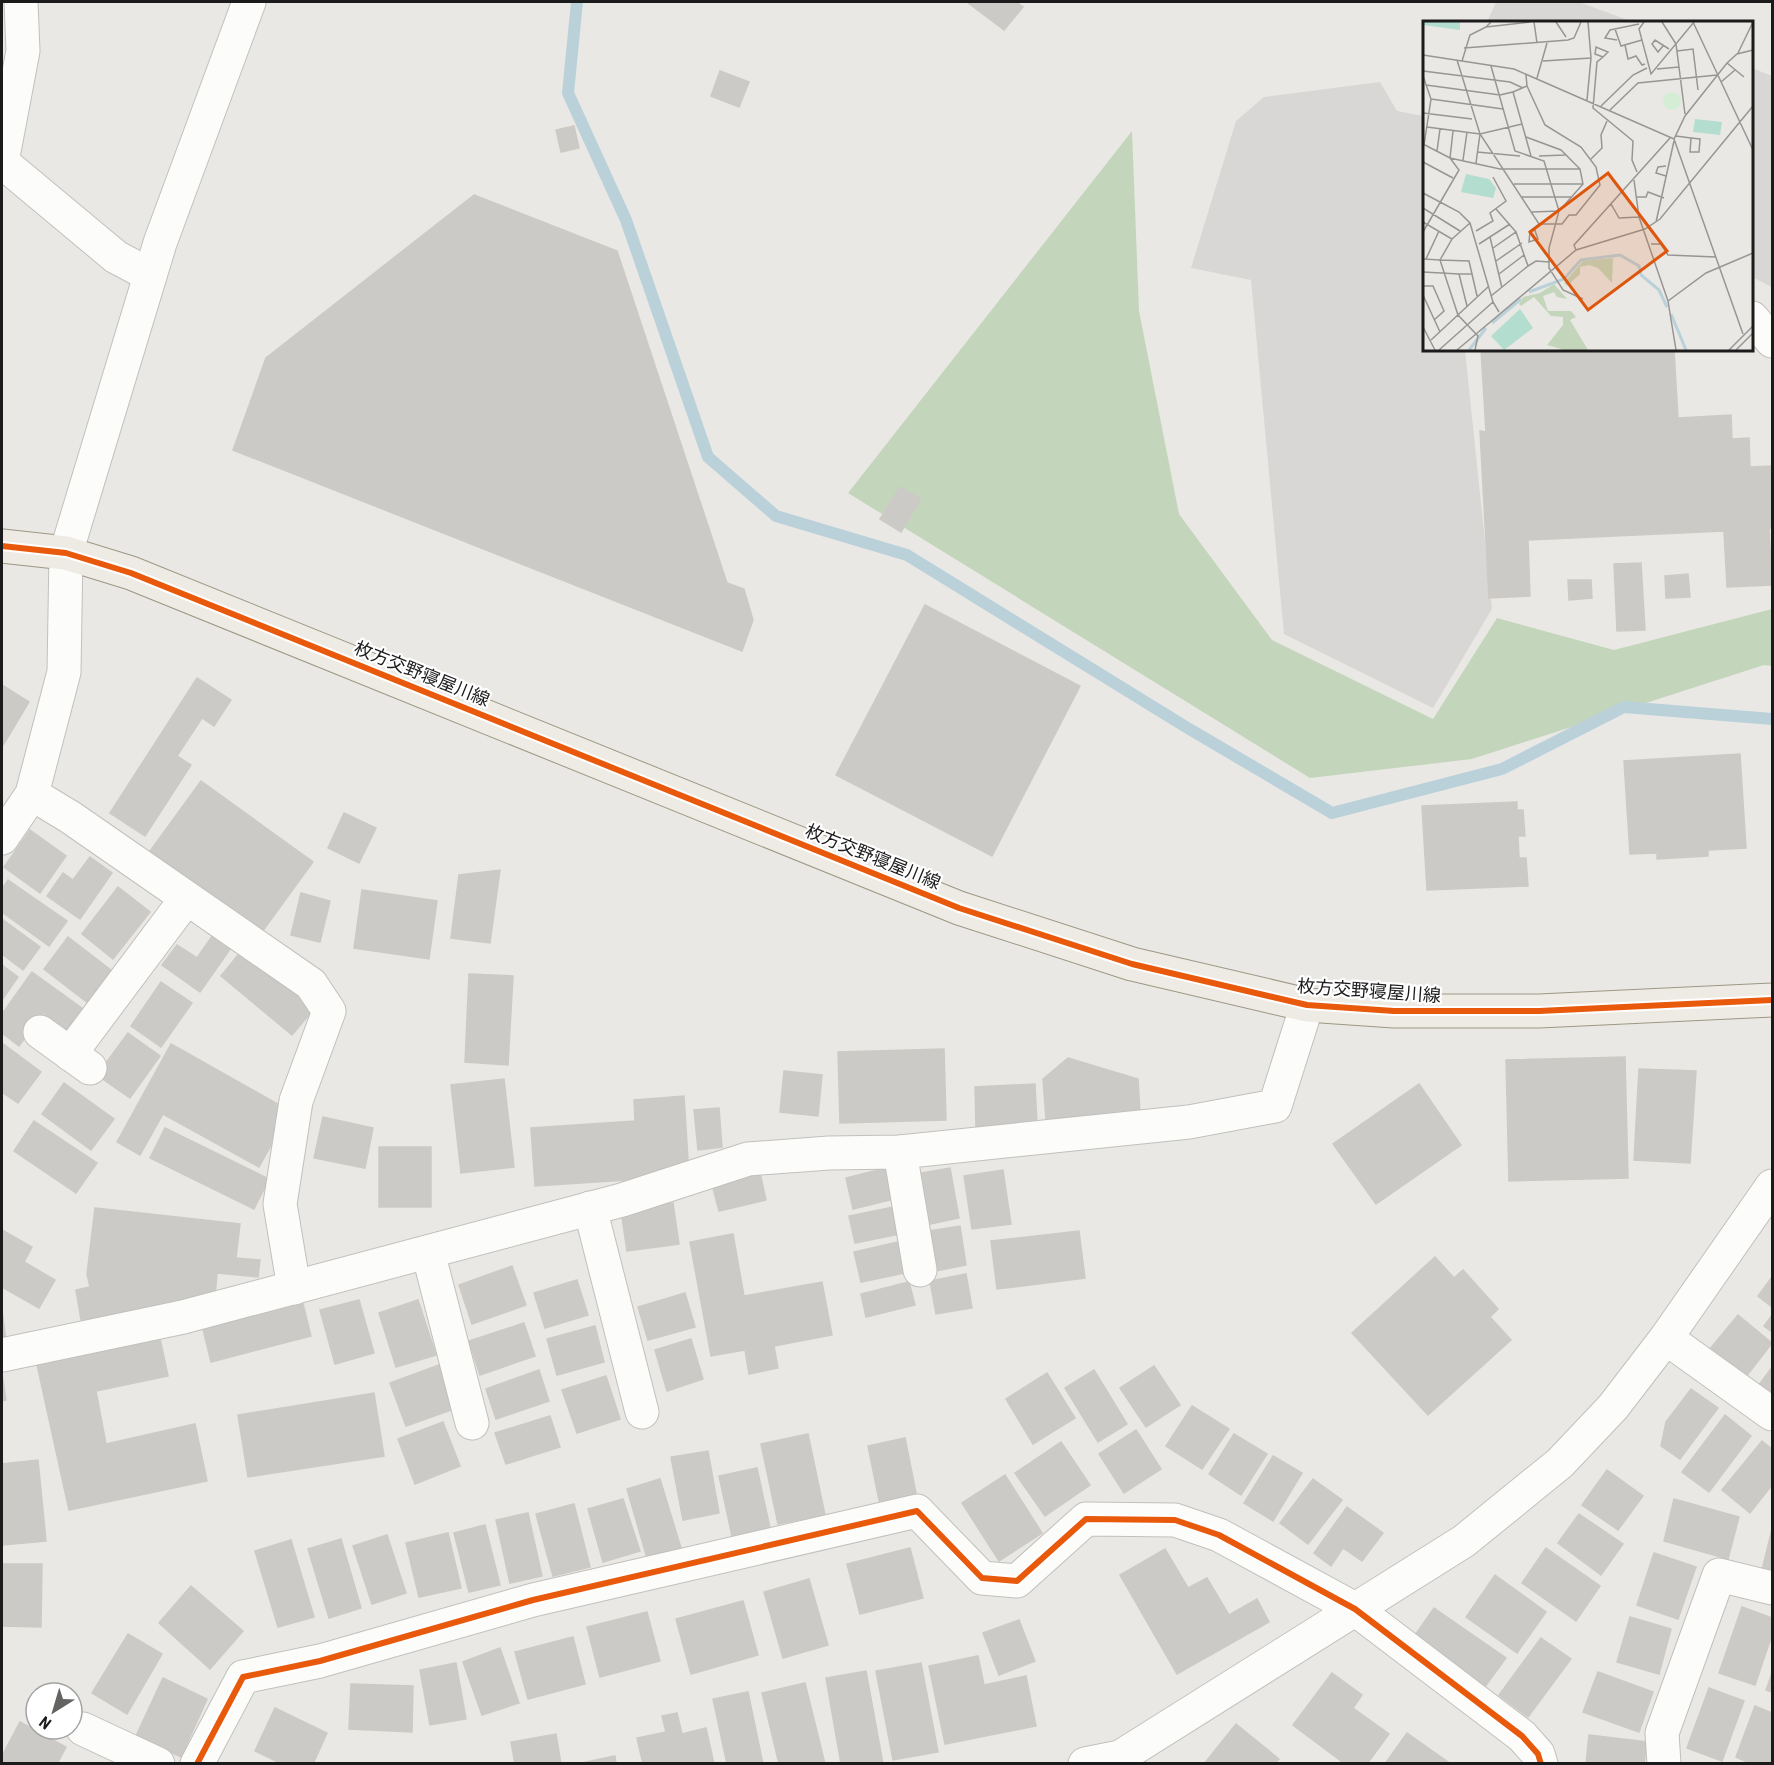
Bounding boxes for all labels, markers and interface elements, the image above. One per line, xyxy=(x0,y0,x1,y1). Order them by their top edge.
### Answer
inset map xyxy=(1423,21,1753,351)
street label: 枚方交野寝屋川線 xyxy=(351,637,493,710)
street label: 枚方交野寝屋川線 xyxy=(802,820,944,893)
street label: 枚方交野寝屋川線 xyxy=(1296,975,1442,1006)
north arrow xyxy=(24,1681,84,1741)
text: N xyxy=(36,1712,55,1733)

